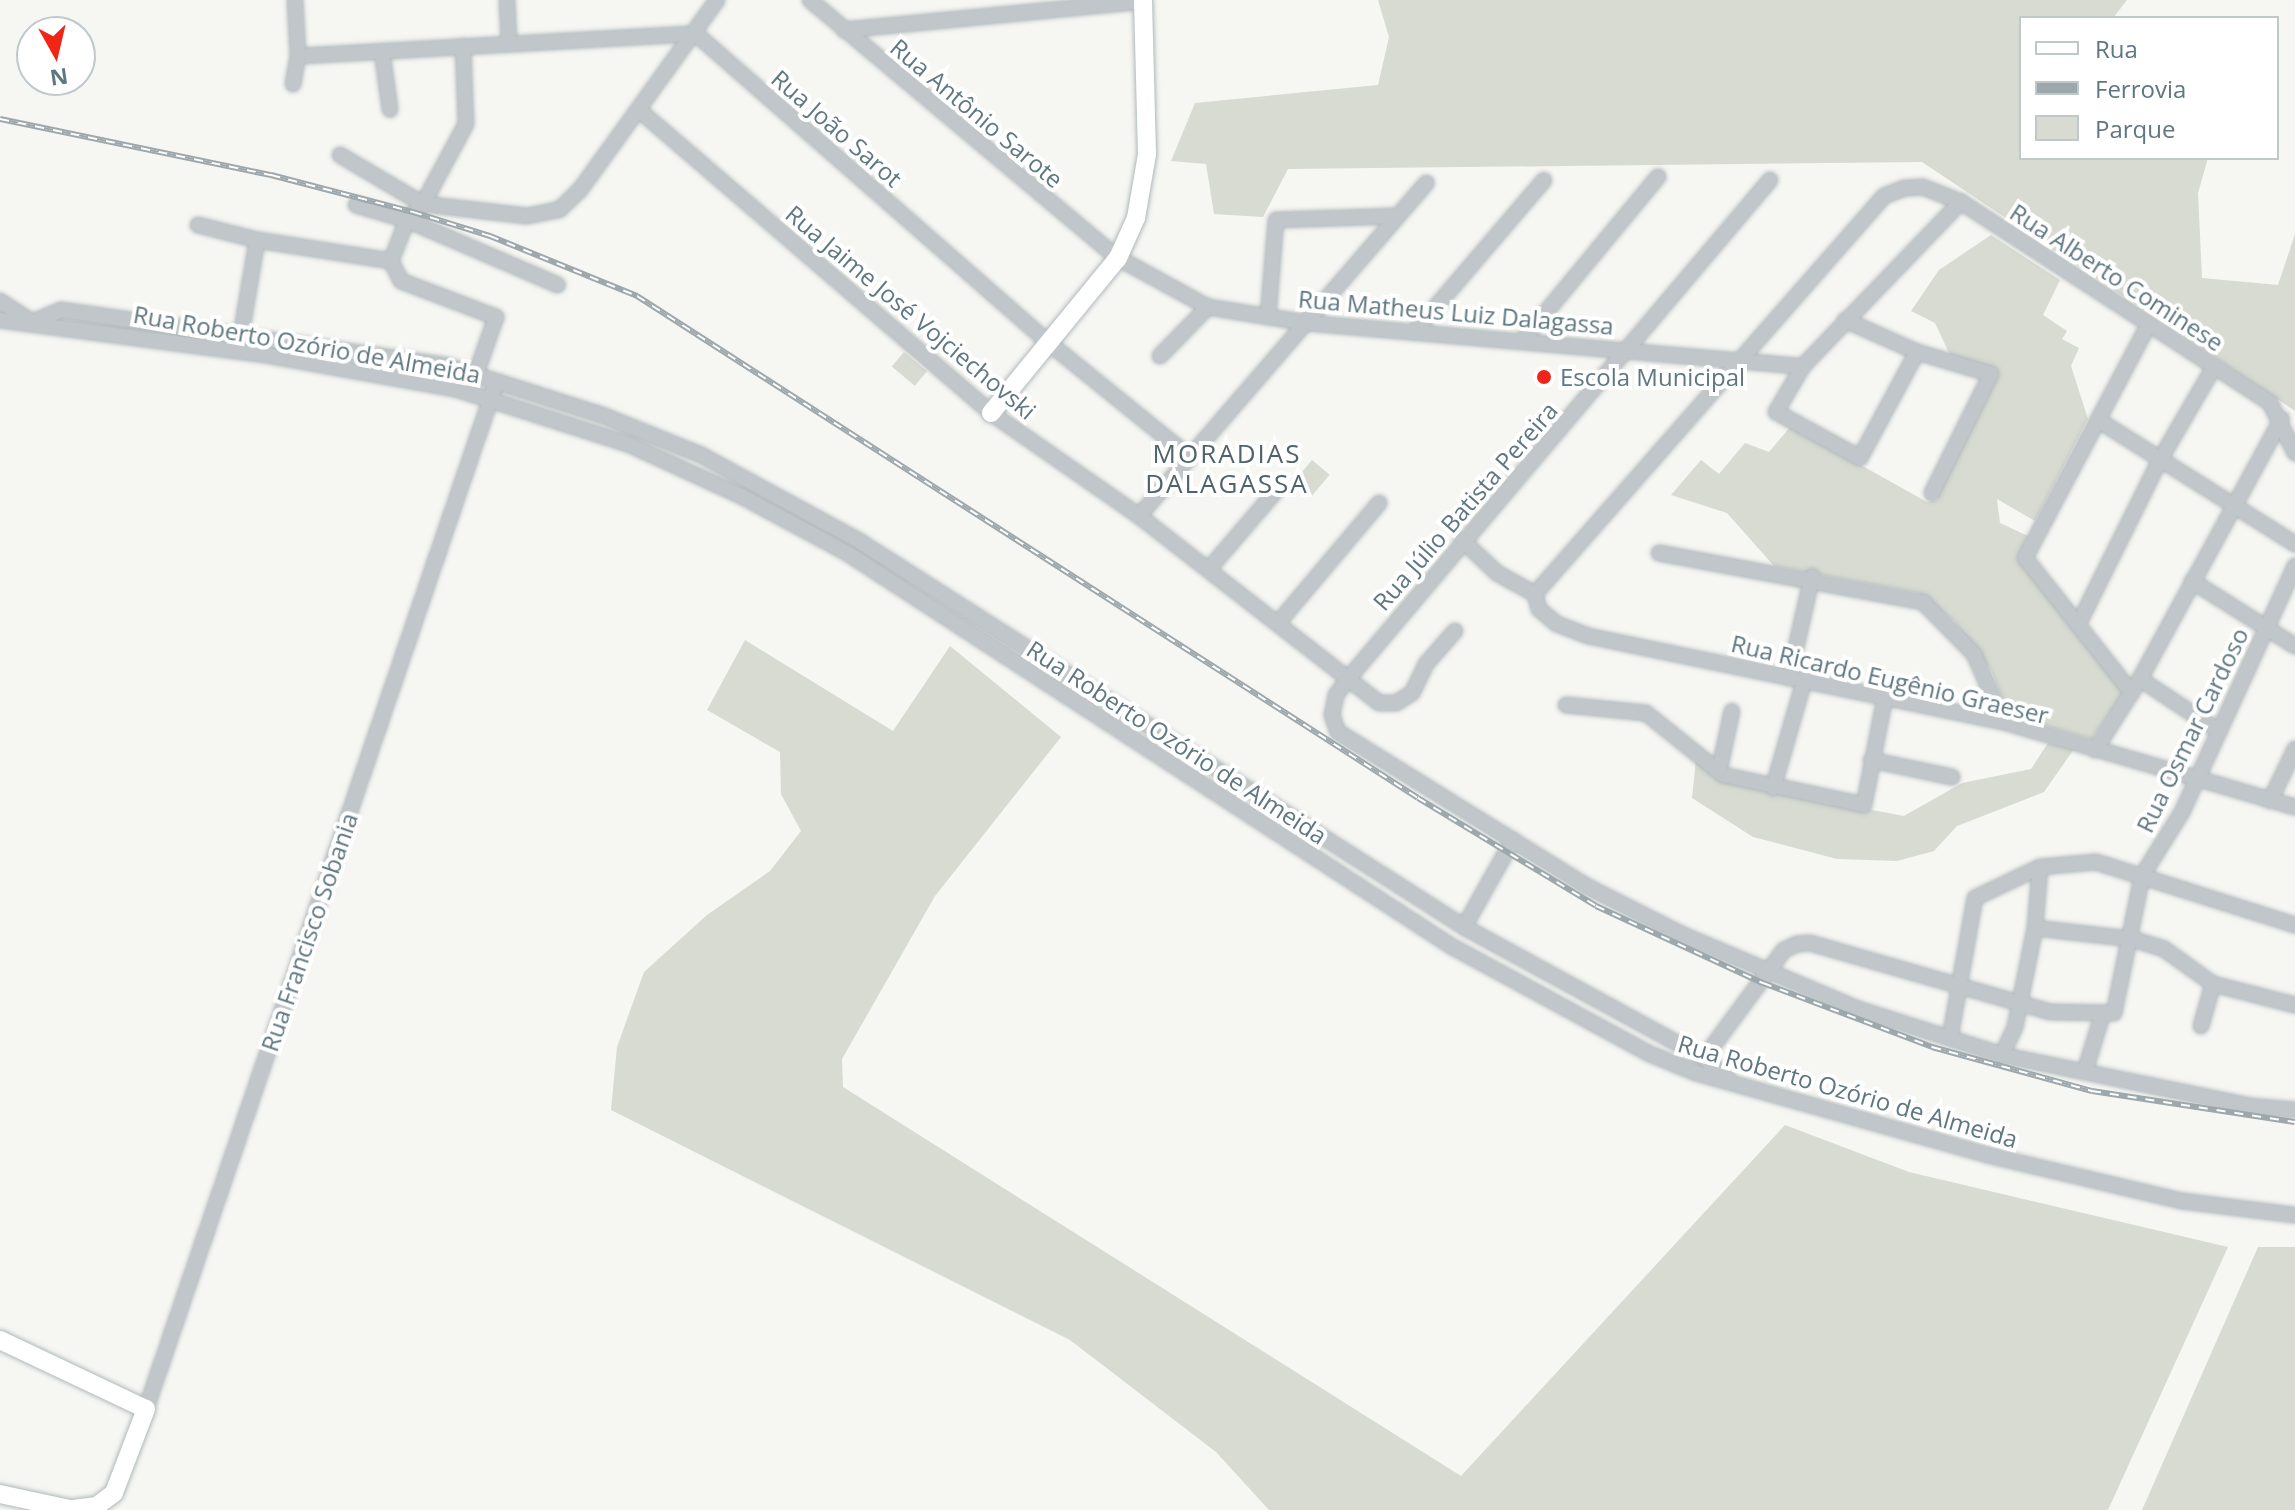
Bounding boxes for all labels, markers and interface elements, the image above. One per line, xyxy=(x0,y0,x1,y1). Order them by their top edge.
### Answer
north arrow xyxy=(16,16,96,96)
legend xyxy=(2019,16,2279,160)
street label: Rua Antônio Sarote xyxy=(885,32,1069,194)
text: Rua xyxy=(2095,32,2138,65)
text: N xyxy=(48,62,70,94)
street label: Rua João Sarot xyxy=(766,64,908,192)
text: Ferrovia xyxy=(2095,72,2186,105)
text: Parque xyxy=(2095,112,2175,145)
street label: Rua Alberto Cominese xyxy=(2005,197,2229,357)
street label: Rua Jaime José Vojciechovski xyxy=(780,199,1042,425)
street label: Rua Matheus Luiz Dalagassa xyxy=(1297,284,1615,340)
street label: Rua Roberto Ozório de Almeida xyxy=(131,299,483,389)
place label: Escola Municipal xyxy=(1560,363,1745,391)
marker: Escola Municipal xyxy=(1535,368,1553,386)
street label: Rua Júlio Batista Pereira xyxy=(1367,396,1563,616)
district label: MORADIAS DALAGASSA xyxy=(1145,438,1309,500)
street label: Rua Osmar Cardoso xyxy=(2130,623,2254,837)
street label: Rua Ricardo Eugênio Graeser xyxy=(1729,628,2051,730)
street label: Rua Roberto Ozório de Almeida xyxy=(1022,634,1332,850)
street label: Rua Francisco Sobania xyxy=(255,809,363,1055)
street label: Rua Roberto Ozório de Almeida xyxy=(1675,1029,2021,1153)

